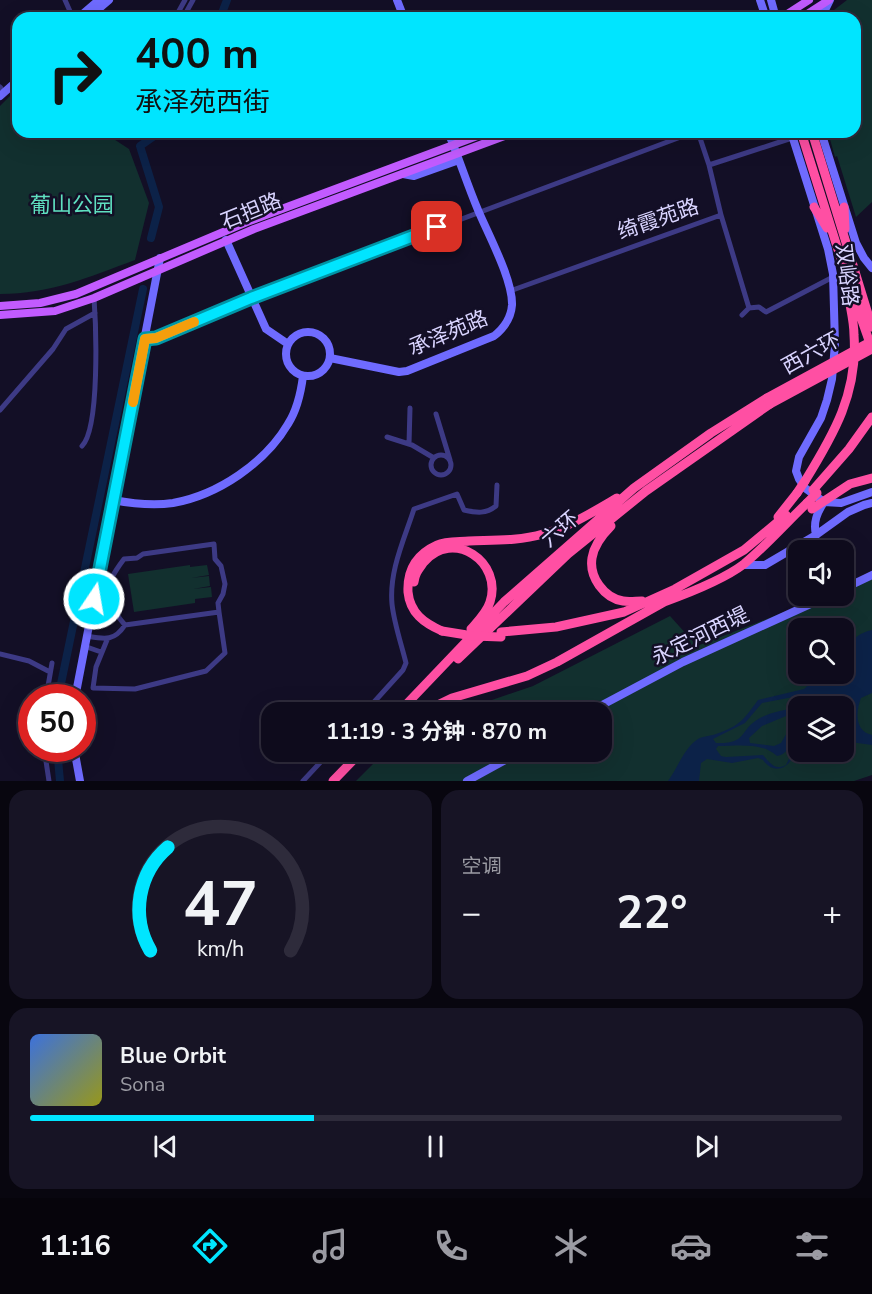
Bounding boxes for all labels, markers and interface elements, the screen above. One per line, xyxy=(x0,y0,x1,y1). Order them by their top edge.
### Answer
text: 400 m xyxy=(135,26,259,83)
icon: right xyxy=(36,36,114,114)
text: 承泽苑西街 xyxy=(135,84,270,121)
street label: 石担路 xyxy=(217,186,285,236)
park label: 葡山公园 xyxy=(30,191,114,219)
street label: 绮霞苑路 xyxy=(614,192,702,246)
pin xyxy=(411,201,462,252)
icon: arrive xyxy=(420,210,453,243)
street label: 双峪路 xyxy=(829,242,865,308)
street label: 承泽苑路 xyxy=(404,304,492,362)
street label: 西六环 xyxy=(777,325,845,381)
street label: 六环 xyxy=(535,505,585,553)
map controls xyxy=(788,540,854,762)
button: sound xyxy=(788,540,854,606)
position arrow xyxy=(62,567,126,631)
street label: 永定河西堤 xyxy=(647,600,753,672)
button: search xyxy=(788,618,854,684)
speed limit sign: 50 xyxy=(18,684,96,762)
button: layers xyxy=(788,696,854,762)
text: 11:19 · 3 分钟 · 870 m xyxy=(326,717,547,747)
text: 空调 xyxy=(462,853,502,880)
text: 47 xyxy=(183,862,258,947)
text: 22° xyxy=(616,883,687,944)
text: − xyxy=(462,891,481,936)
text: + xyxy=(822,891,842,936)
text: km/h xyxy=(197,935,244,965)
text: Blue Orbit xyxy=(120,1041,226,1071)
text: Sona xyxy=(120,1071,165,1098)
icon: previous xyxy=(149,1130,182,1163)
icon: pause xyxy=(419,1130,452,1163)
icon: next xyxy=(690,1130,723,1163)
icon: directions xyxy=(189,1225,231,1267)
icon: music xyxy=(309,1225,351,1267)
icon: phone xyxy=(430,1225,472,1267)
icon: climate xyxy=(550,1225,592,1267)
icon: car xyxy=(670,1225,712,1267)
icon: filters xyxy=(791,1225,833,1267)
text: 11:16 xyxy=(39,1228,111,1265)

